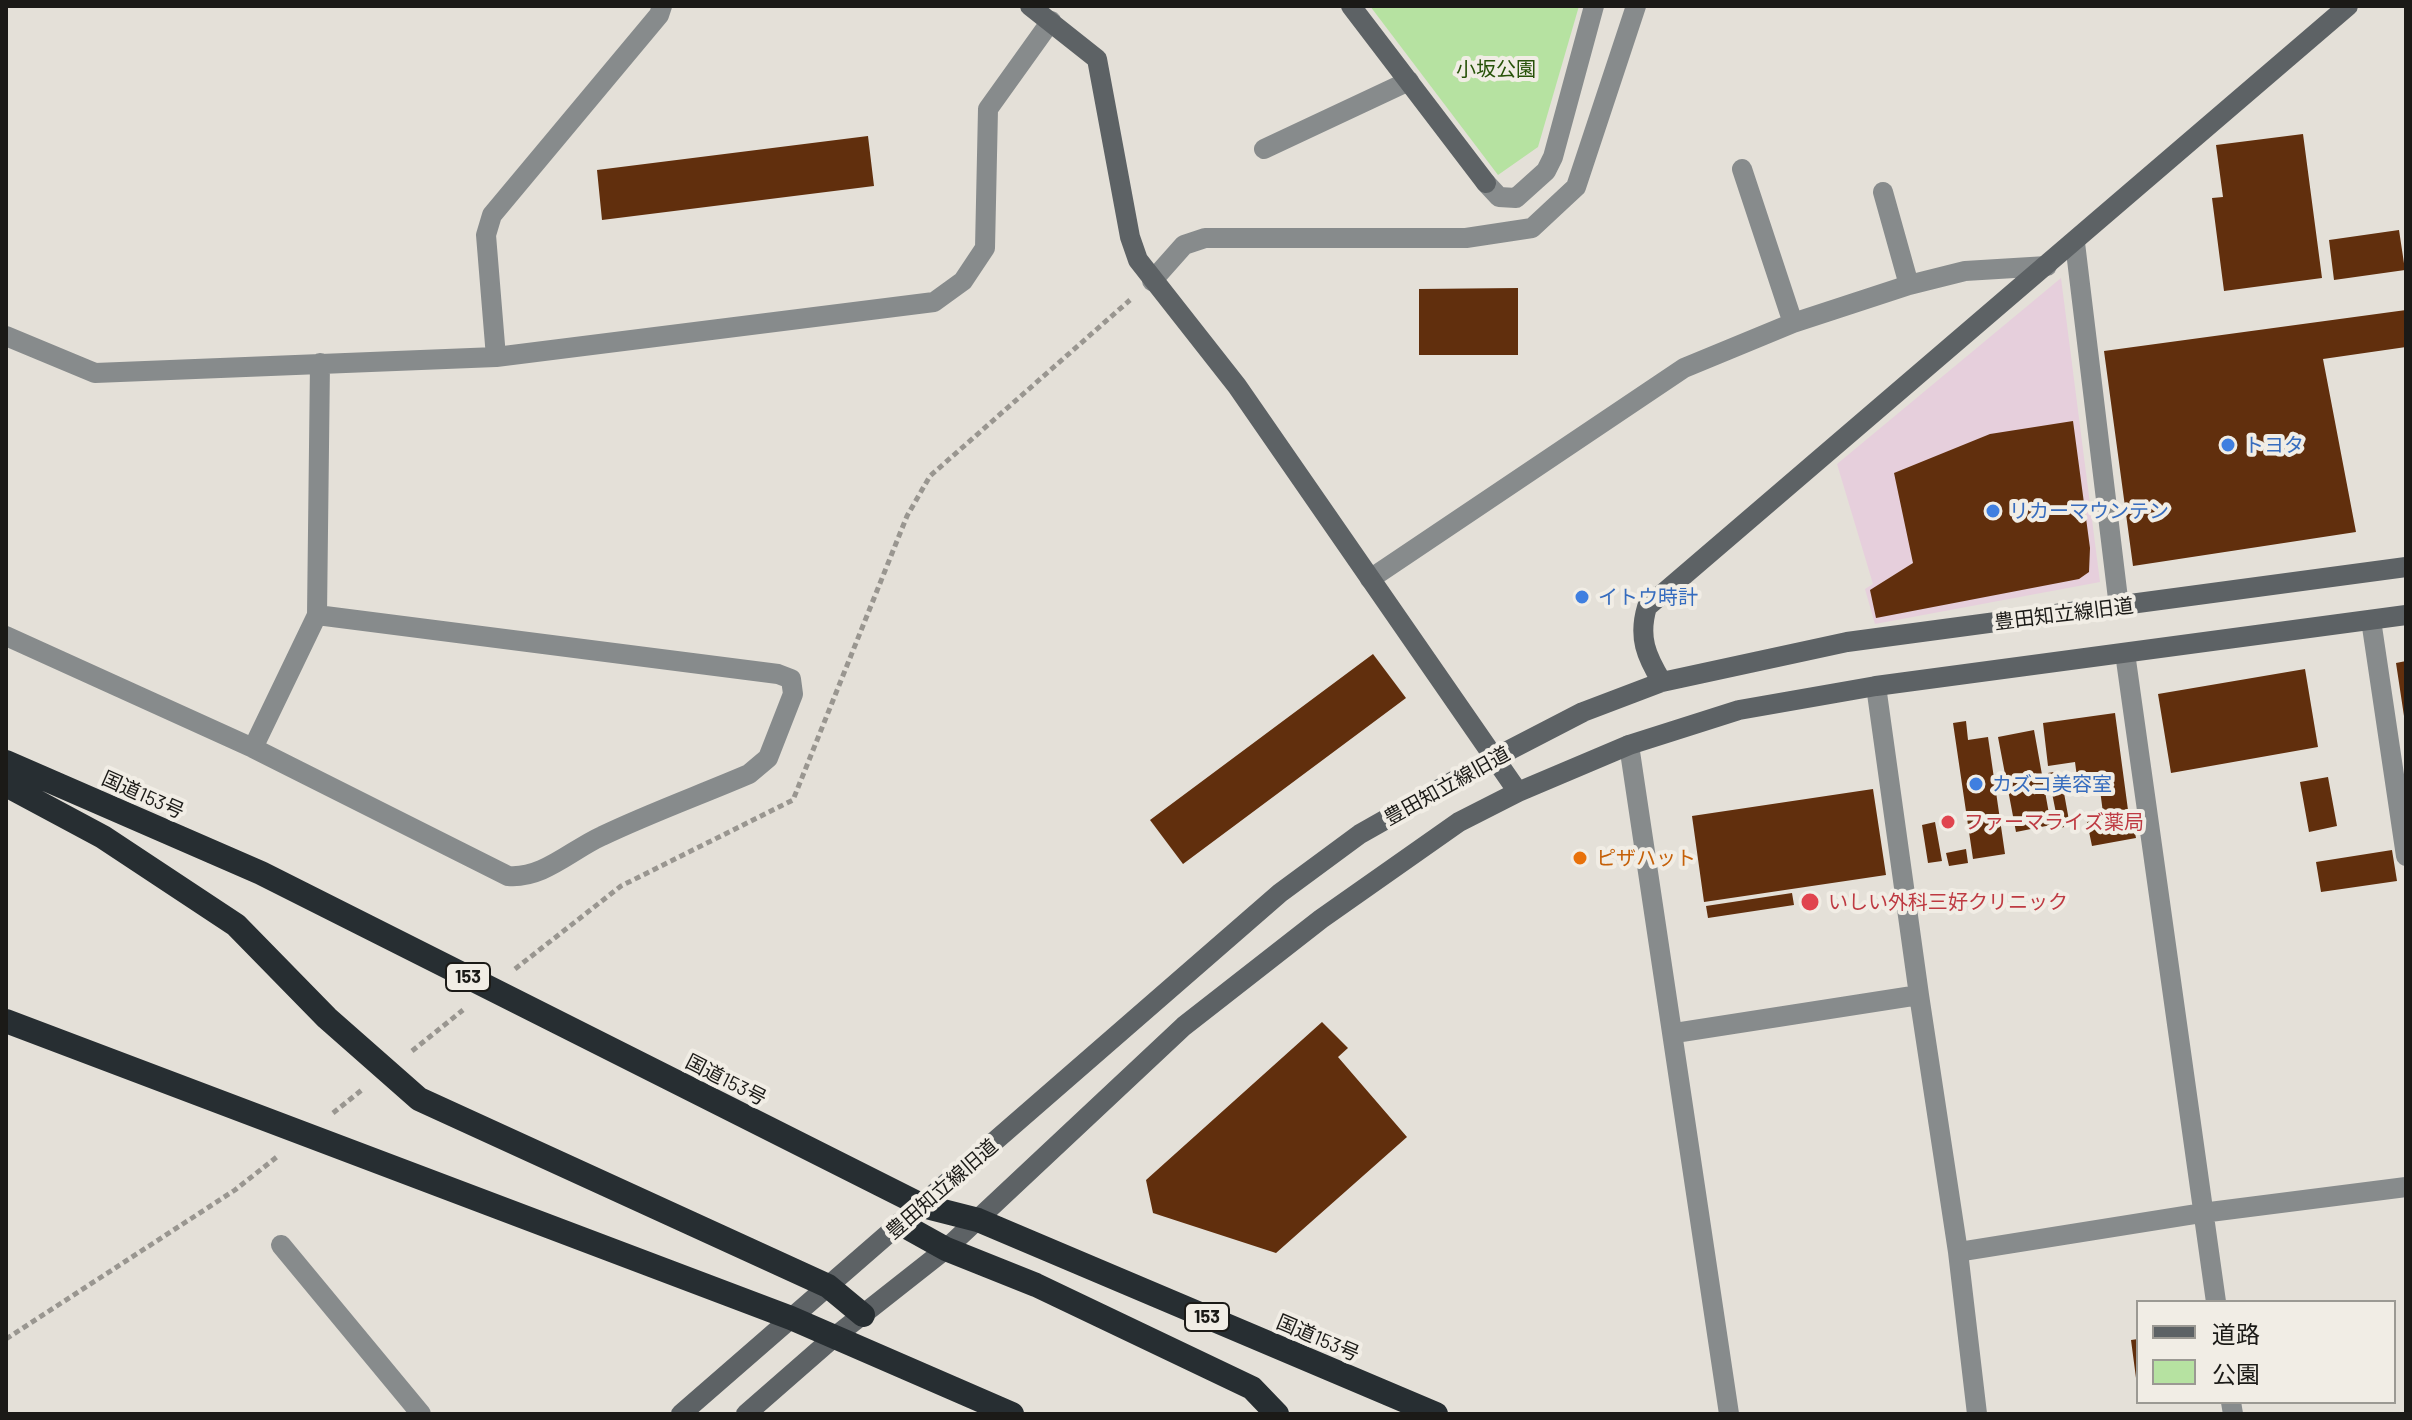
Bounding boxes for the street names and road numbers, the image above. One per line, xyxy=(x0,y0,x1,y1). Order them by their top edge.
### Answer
street label: 豊田知立線旧道 xyxy=(1993,594,2135,634)
street label: 豊田知立線旧道 xyxy=(1380,742,1514,830)
street label: 国道153号 xyxy=(98,766,188,824)
road number: 153 xyxy=(446,963,490,991)
street label: 国道153号 xyxy=(682,1049,770,1111)
street label: 豊田知立線旧道 xyxy=(881,1134,1003,1244)
road number: 153 xyxy=(1185,1303,1229,1331)
street label: 国道153号 xyxy=(1273,1310,1363,1366)

